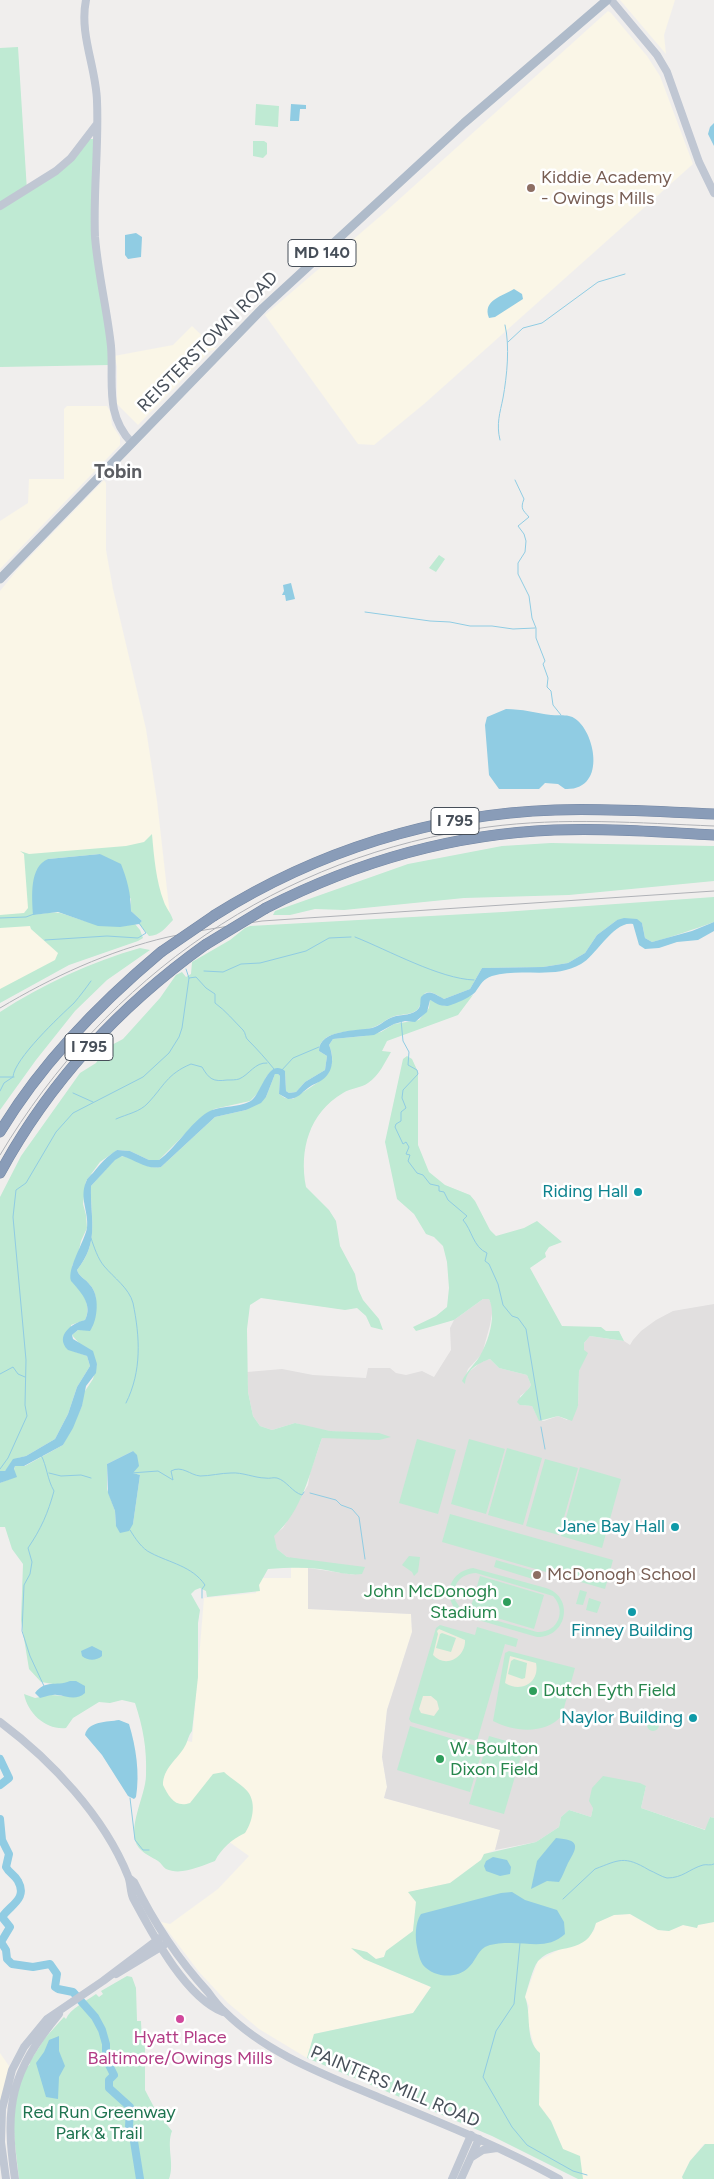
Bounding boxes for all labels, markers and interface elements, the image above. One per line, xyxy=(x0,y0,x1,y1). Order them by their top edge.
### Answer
place label: Kiddie Academy - Owings Mills xyxy=(541,167,672,210)
marker: Kiddie Academy - Owings Mills xyxy=(525,182,537,194)
road number: MD 140 xyxy=(288,240,356,266)
street label: REISTERSTOWN ROAD xyxy=(133,267,283,417)
district label: Tobin xyxy=(94,461,142,483)
road number: I 795 xyxy=(431,808,479,834)
road number: I 795 xyxy=(65,1034,113,1060)
place label: Riding Hall xyxy=(542,1181,628,1203)
marker: Riding Hall xyxy=(632,1186,644,1198)
place label: Jane Bay Hall xyxy=(558,1516,665,1538)
marker: Jane Bay Hall xyxy=(669,1521,681,1533)
place label: McDonogh School xyxy=(547,1564,696,1586)
marker: McDonogh School xyxy=(531,1569,543,1581)
place label: John McDonogh Stadium xyxy=(364,1581,497,1624)
marker: John McDonogh Stadium xyxy=(501,1596,513,1608)
marker: Finney Building xyxy=(626,1606,638,1618)
place label: Finney Building xyxy=(571,1620,693,1642)
place label: Dutch Eyth Field xyxy=(543,1680,676,1702)
marker: Dutch Eyth Field xyxy=(527,1685,539,1697)
place label: Naylor Building xyxy=(561,1707,683,1729)
marker: Naylor Building xyxy=(687,1712,699,1724)
place label: W. Boulton Dixon Field xyxy=(450,1738,538,1780)
marker: W. Boulton Dixon Field xyxy=(434,1753,446,1765)
marker: Hyatt Place Baltimore/Owings Mills xyxy=(174,2013,186,2025)
place label: Hyatt Place Baltimore/Owings Mills xyxy=(87,2027,273,2070)
street label: PAINTERS MILL ROAD xyxy=(307,2042,483,2132)
park label: Red Run Greenway Park & Trail xyxy=(22,2102,176,2144)

